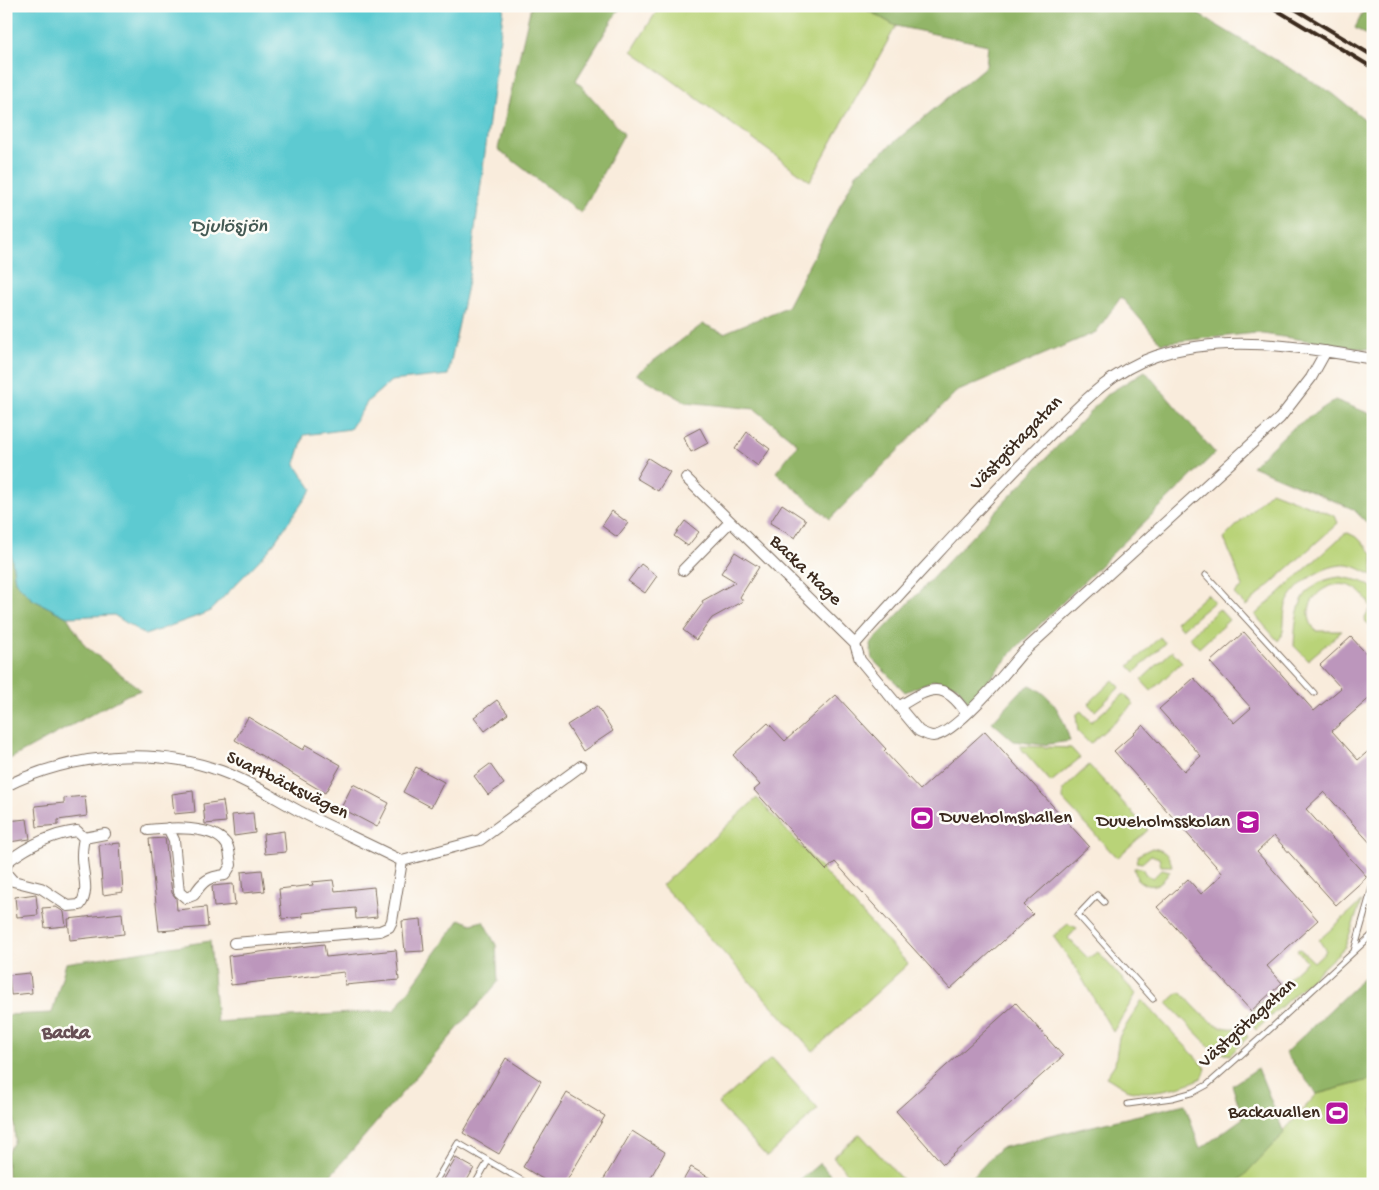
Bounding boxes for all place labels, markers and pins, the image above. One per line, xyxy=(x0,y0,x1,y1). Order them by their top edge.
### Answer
sports icon: Duveholmshallen xyxy=(909,805,935,831)
place label: Duveholmshallen xyxy=(938,807,1072,830)
school or university icon: Duveholmsskolan xyxy=(1235,809,1261,835)
place label: Duveholmsskolan xyxy=(1095,811,1230,834)
sports icon: Backavallen xyxy=(1324,1100,1350,1126)
place label: Backavallen xyxy=(1227,1102,1320,1125)

